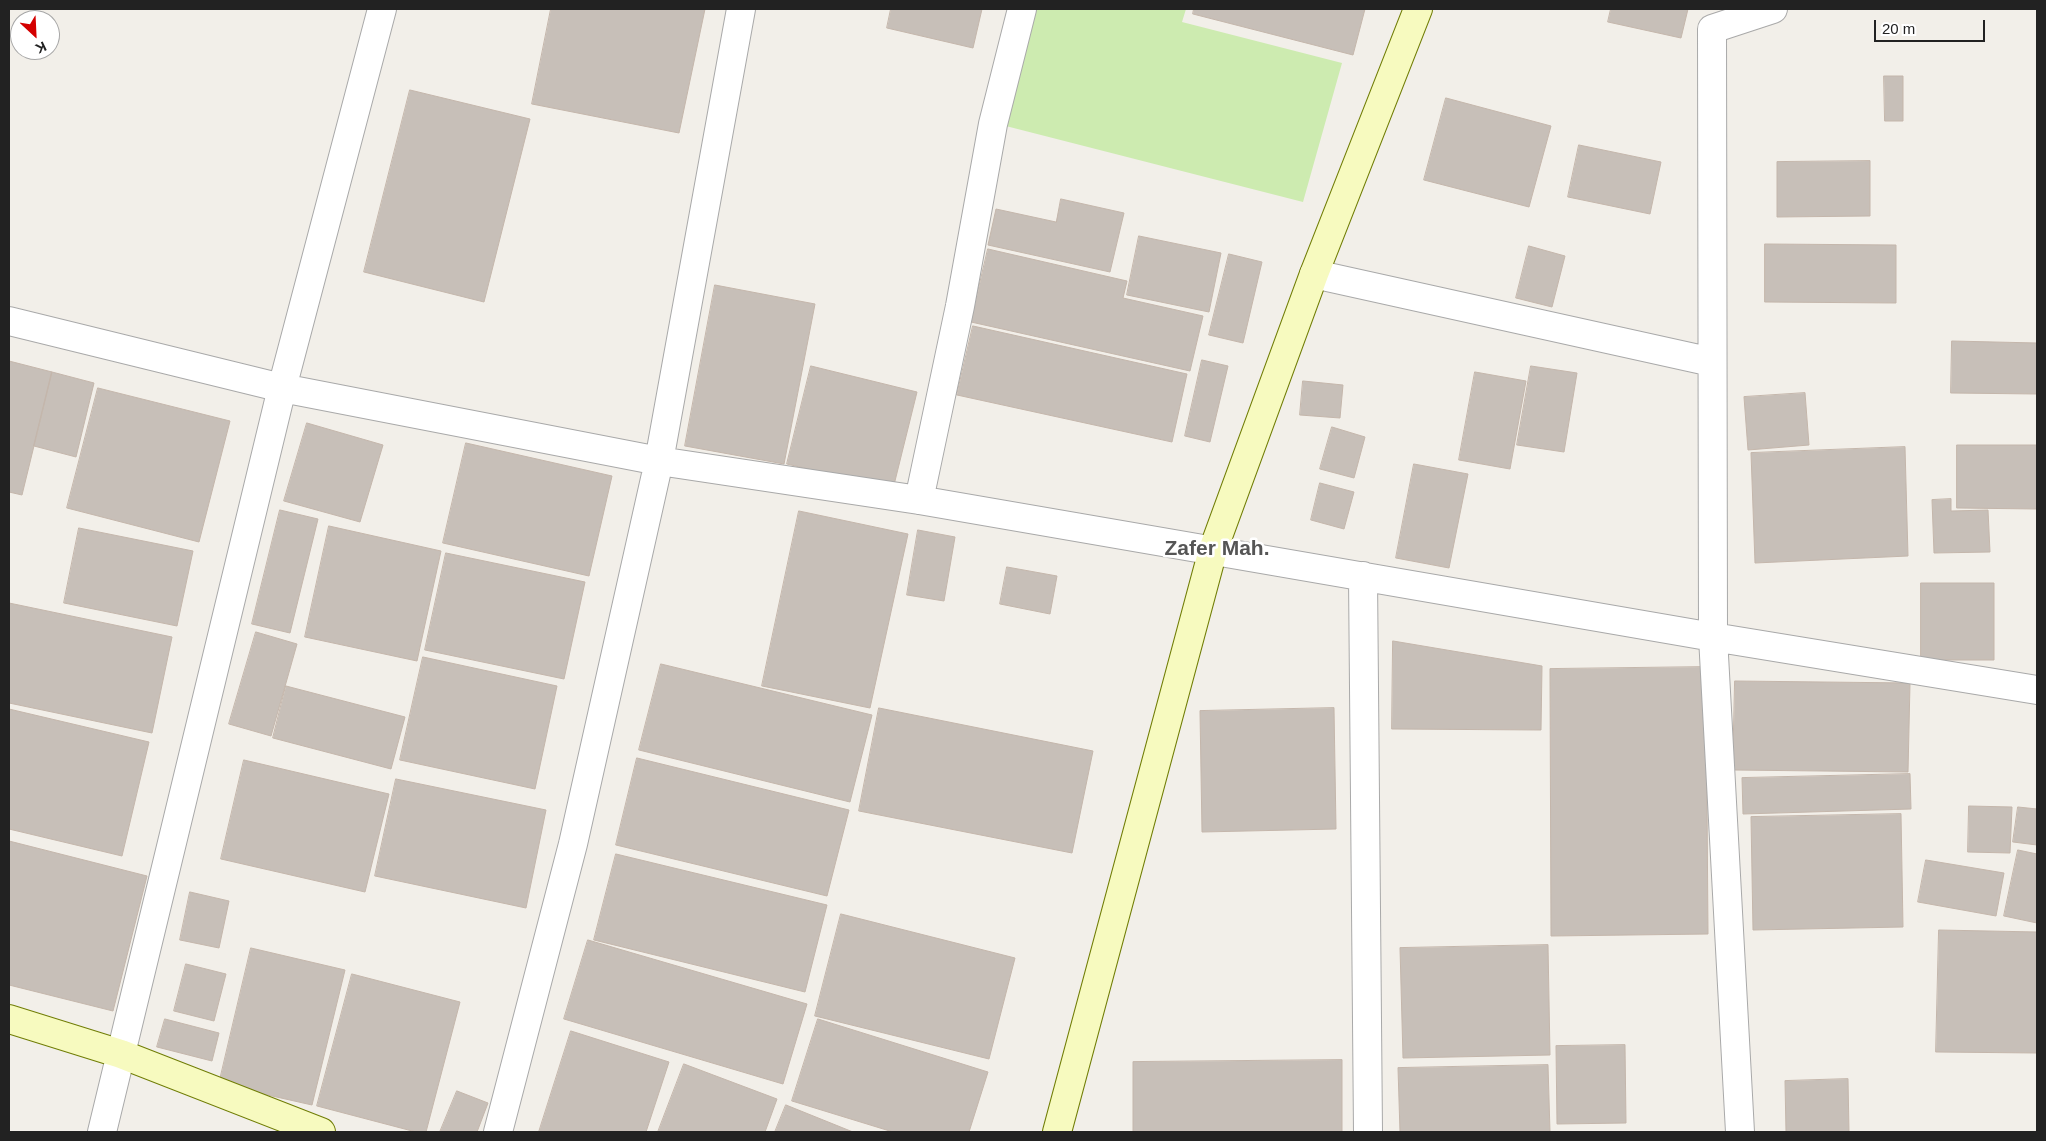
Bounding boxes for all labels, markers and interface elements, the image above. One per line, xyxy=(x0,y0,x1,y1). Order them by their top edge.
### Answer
north arrow xyxy=(10,10,60,60)
scale bar xyxy=(1876,10,1987,42)
text: 20 m xyxy=(1882,20,1915,37)
text: K xyxy=(33,38,49,57)
district label: Zafer Mah. xyxy=(1164,536,1270,562)

